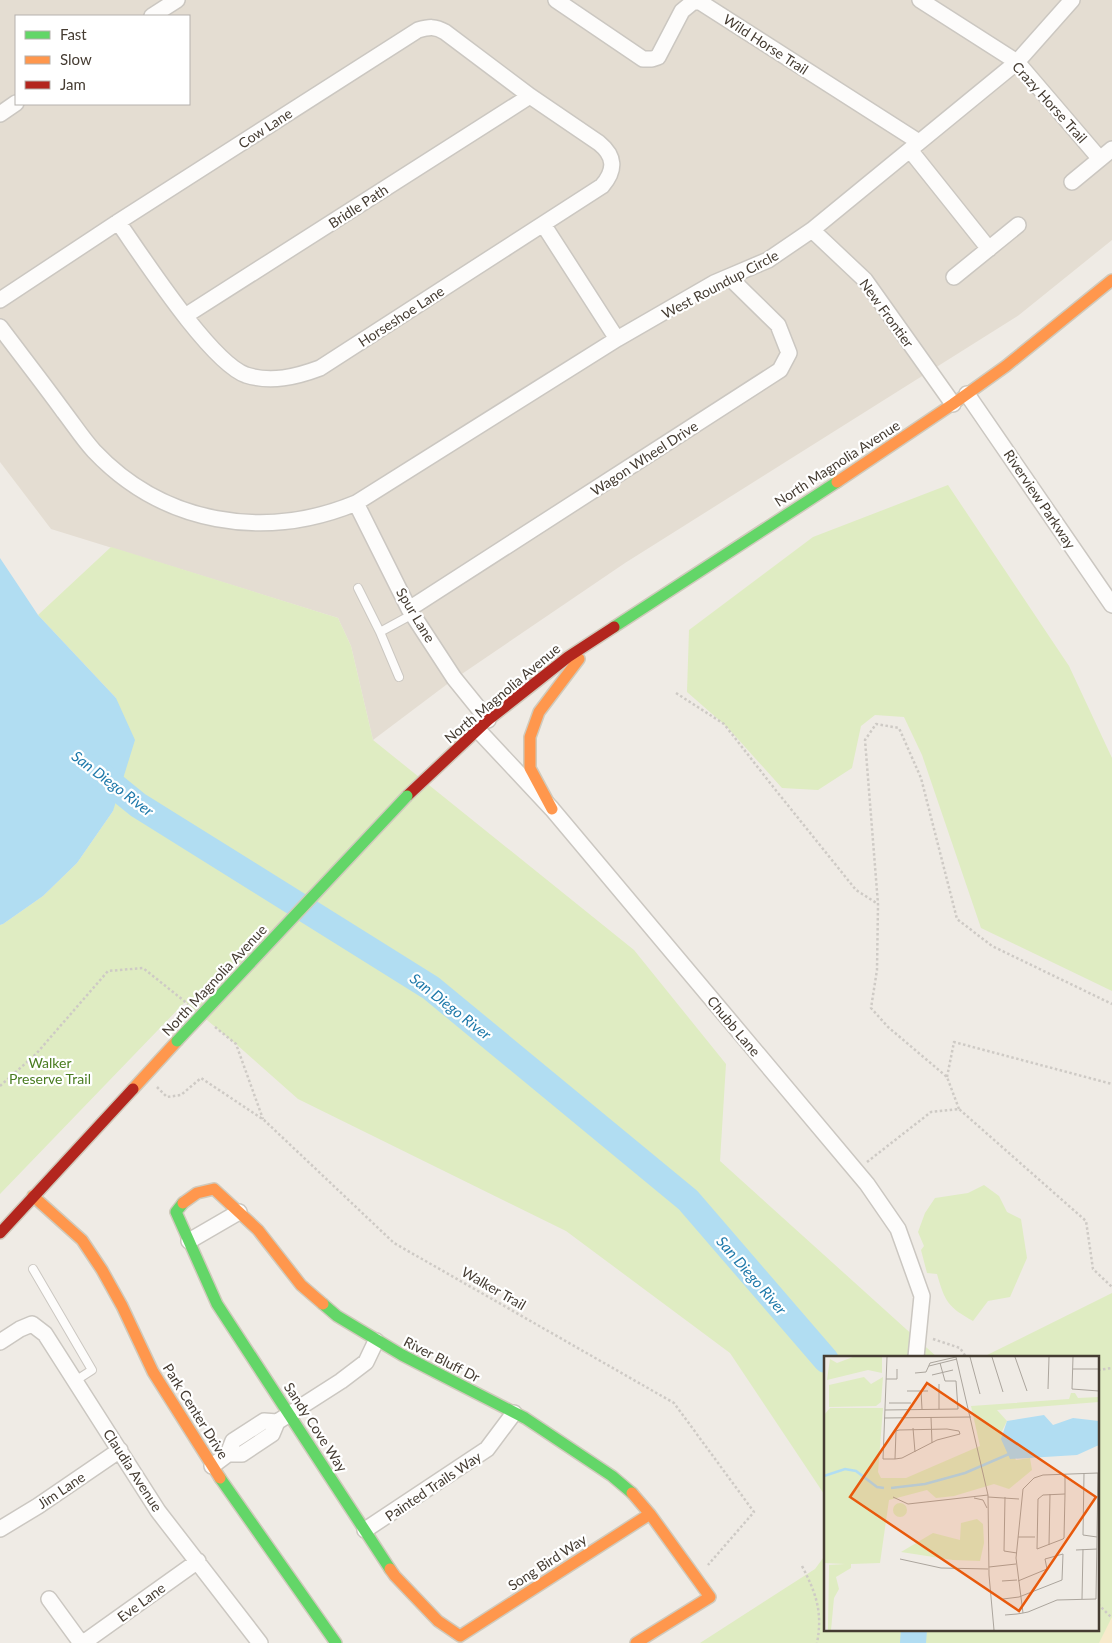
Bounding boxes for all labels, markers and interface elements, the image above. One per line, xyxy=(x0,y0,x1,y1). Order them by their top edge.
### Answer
street label: Wild Horse Trail xyxy=(720,10,812,78)
legend xyxy=(15,15,190,105)
text: Fast xyxy=(60,25,87,43)
text: Slow xyxy=(60,50,92,68)
street label: Crazy Horse Trail xyxy=(1009,58,1091,146)
text: Jam xyxy=(60,75,86,93)
street label: Cow Lane xyxy=(235,104,295,152)
street label: Bridle Path xyxy=(325,181,391,231)
street label: West Roundup Circle xyxy=(659,246,781,322)
street label: New Frontier xyxy=(856,275,918,351)
street label: Horseshoe Lane xyxy=(355,282,447,350)
street label: North Magnolia Avenue xyxy=(771,416,903,510)
street label: Wagon Wheel Drive xyxy=(587,417,701,499)
street label: Riverview Parkway xyxy=(1001,446,1080,552)
street label: Spur Lane xyxy=(393,585,439,645)
street label: North Magnolia Avenue xyxy=(441,640,563,746)
water label: San Diego River xyxy=(69,746,158,820)
street label: North Magnolia Avenue xyxy=(158,921,270,1039)
water label: San Diego River xyxy=(407,969,496,1044)
street label: Chubb Lane xyxy=(704,992,764,1060)
park label: Walker Preserve Trail xyxy=(9,1054,91,1087)
water label: San Diego River xyxy=(713,1232,791,1318)
street label: Walker Trail xyxy=(459,1263,529,1313)
street label: River Bluff Dr xyxy=(401,1333,483,1385)
inset map xyxy=(824,1356,1100,1630)
street label: Park Center Drive xyxy=(160,1360,232,1462)
street label: Sandy Cove Way xyxy=(281,1379,352,1475)
street label: Claudia Avenue xyxy=(100,1426,166,1514)
street label: Painted Trails Way xyxy=(382,1447,485,1524)
street label: Jim Lane xyxy=(34,1468,88,1512)
street label: Song Bird Way xyxy=(505,1530,590,1594)
street label: Eve Lane xyxy=(114,1579,168,1625)

